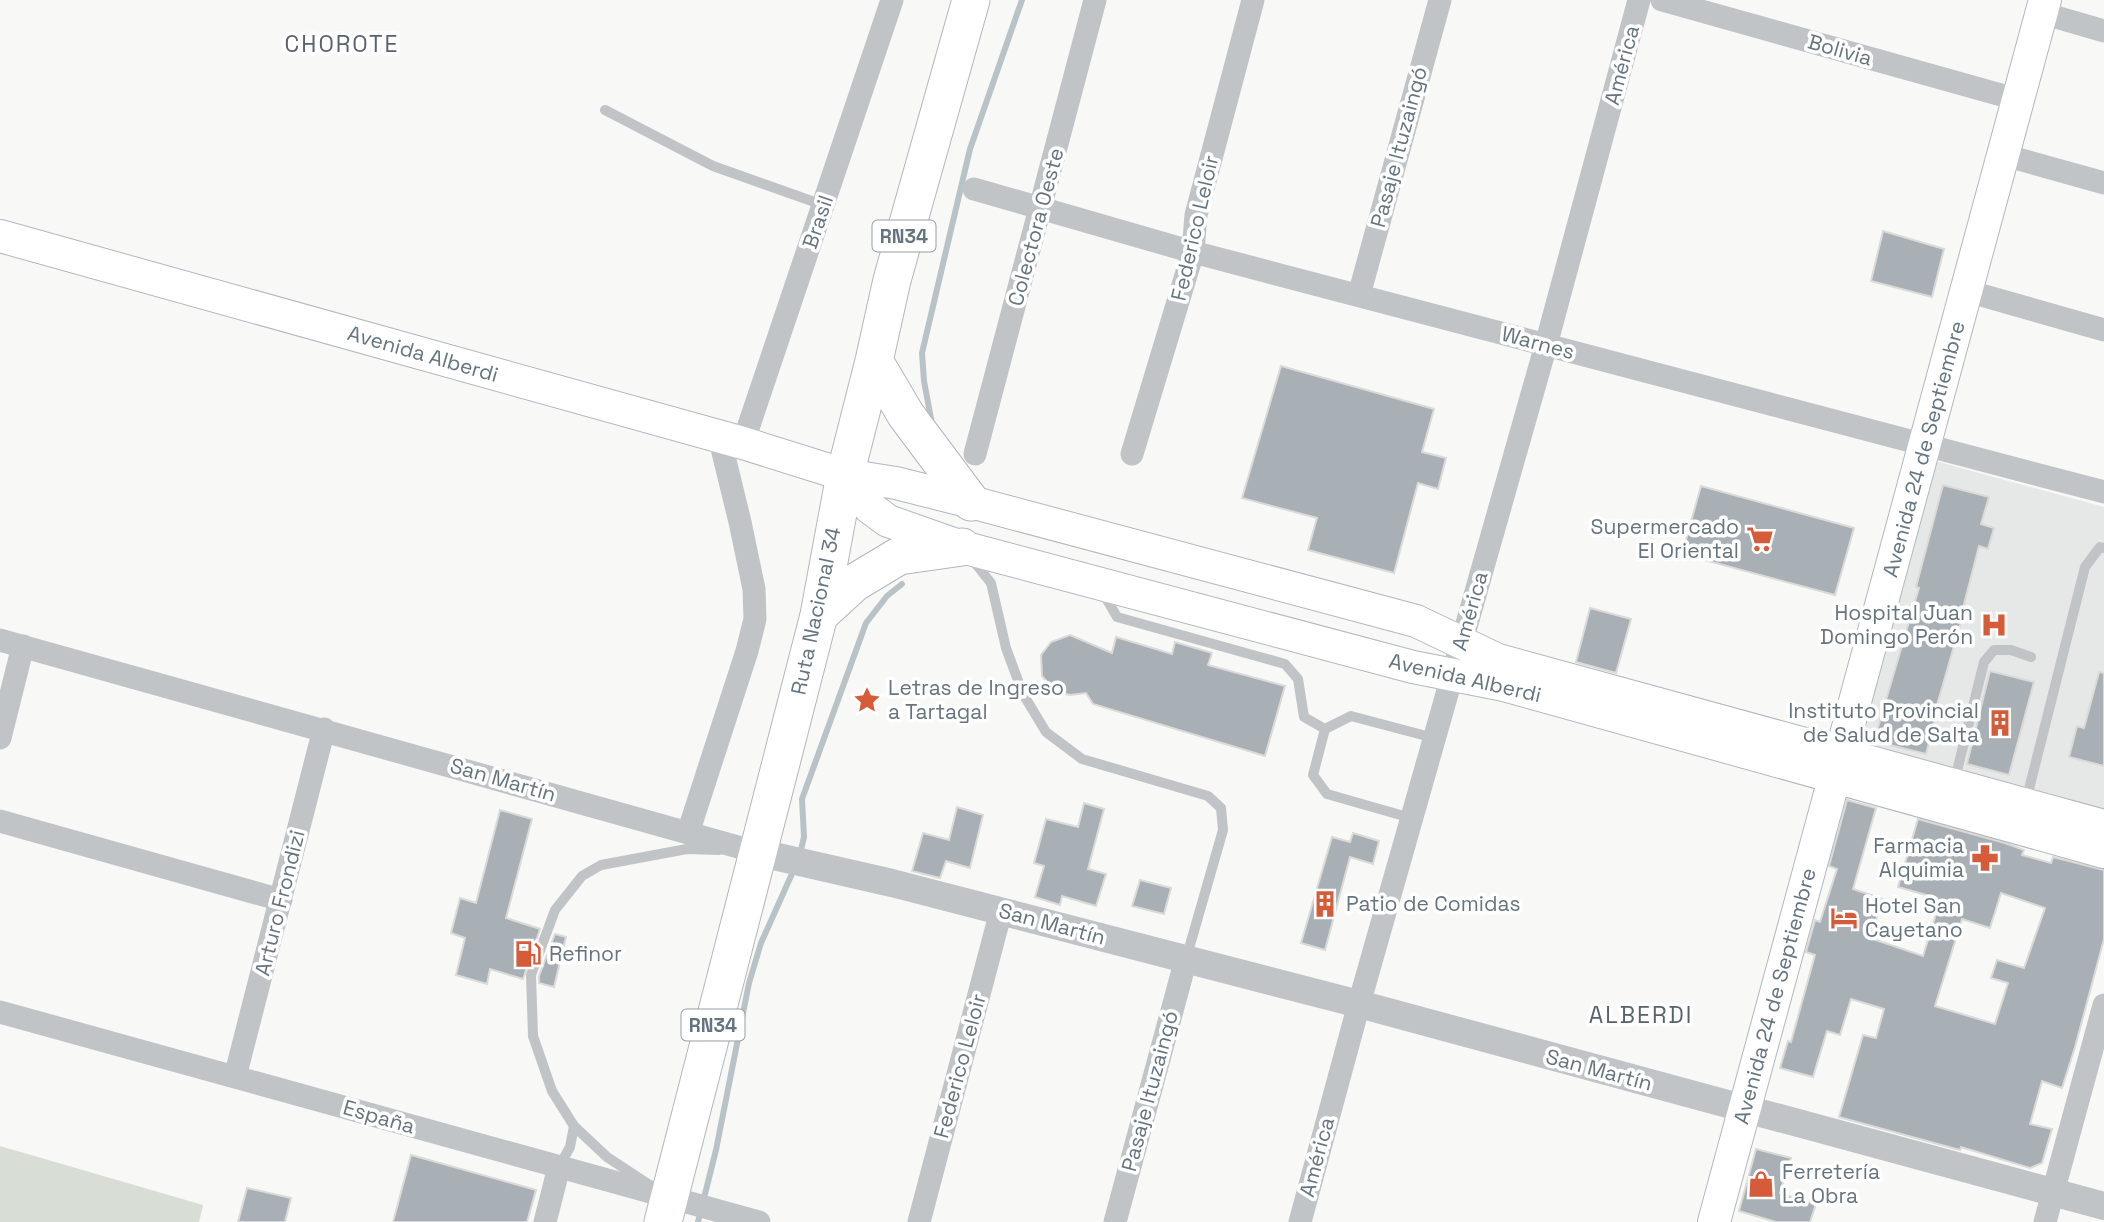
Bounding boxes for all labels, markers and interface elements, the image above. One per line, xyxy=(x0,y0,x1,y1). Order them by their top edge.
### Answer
street label: América xyxy=(1598,22,1645,108)
street label: Bolivia xyxy=(1805,27,1875,72)
district label: CHOROTE xyxy=(285,29,399,59)
street label: Pasaje Ituzaingó xyxy=(1364,63,1433,230)
street label: Colectora Oeste xyxy=(1001,145,1070,309)
street label: Federico Leloir xyxy=(1165,152,1224,303)
street label: Brasil xyxy=(796,192,839,252)
road number: RN34 xyxy=(872,220,936,252)
street label: Avenida 24 de Septiembre xyxy=(1876,318,1971,580)
street label: Avenida Alberdi xyxy=(345,319,502,388)
street label: Warnes xyxy=(1499,320,1578,365)
place label: Supermercado El Oriental xyxy=(1591,513,1739,564)
supermarket icon: Supermercado El Oriental xyxy=(1745,524,1775,554)
street label: Ruta Nacional 34 xyxy=(785,525,846,697)
street label: América xyxy=(1445,568,1494,654)
place label: Hospital Juan Domingo Perón xyxy=(1820,599,1973,650)
hospital icon: Hospital Juan Domingo Perón xyxy=(1979,610,2009,640)
street label: Avenida Alberdi xyxy=(1386,647,1544,708)
place label: Letras de Ingreso a Tartagal xyxy=(888,674,1064,725)
place icon: Letras de Ingreso a Tartagal xyxy=(852,685,882,715)
place label: Instituto Provincial de Salud de Salta xyxy=(1788,697,1979,748)
building icon: Instituto Provincial de Salud de Salta xyxy=(1985,708,2015,738)
street label: San Martín xyxy=(447,752,559,808)
street label: Arturo Frondizi xyxy=(248,827,311,978)
place label: Farmacia Alquimia xyxy=(1873,832,1964,883)
pharmacy icon: Farmacia Alquimia xyxy=(1970,843,2000,873)
street label: Avenida 24 de Septiembre xyxy=(1727,865,1822,1127)
building icon: Patio de Comidas xyxy=(1310,889,1340,919)
place label: Patio de Comidas xyxy=(1346,890,1521,917)
place label: Hotel San Cayetano xyxy=(1865,892,1963,943)
street label: San Martín xyxy=(996,896,1108,951)
hotel icon: Hotel San Cayetano xyxy=(1829,903,1859,933)
fuel station icon: Refinor xyxy=(513,939,543,969)
place label: Refinor xyxy=(549,940,622,967)
street label: Federico Leloir xyxy=(927,991,992,1141)
district label: ALBERDI xyxy=(1589,1000,1693,1030)
street label: Pasaje Ituzaingó xyxy=(1115,1007,1184,1174)
road number: RN34 xyxy=(682,1009,744,1040)
street label: San Martín xyxy=(1543,1042,1655,1097)
street label: España xyxy=(340,1093,418,1140)
street label: América xyxy=(1293,1114,1340,1200)
place label: Ferretería La Obra xyxy=(1782,1158,1880,1209)
shop icon: Ferretería La Obra xyxy=(1746,1169,1776,1199)

